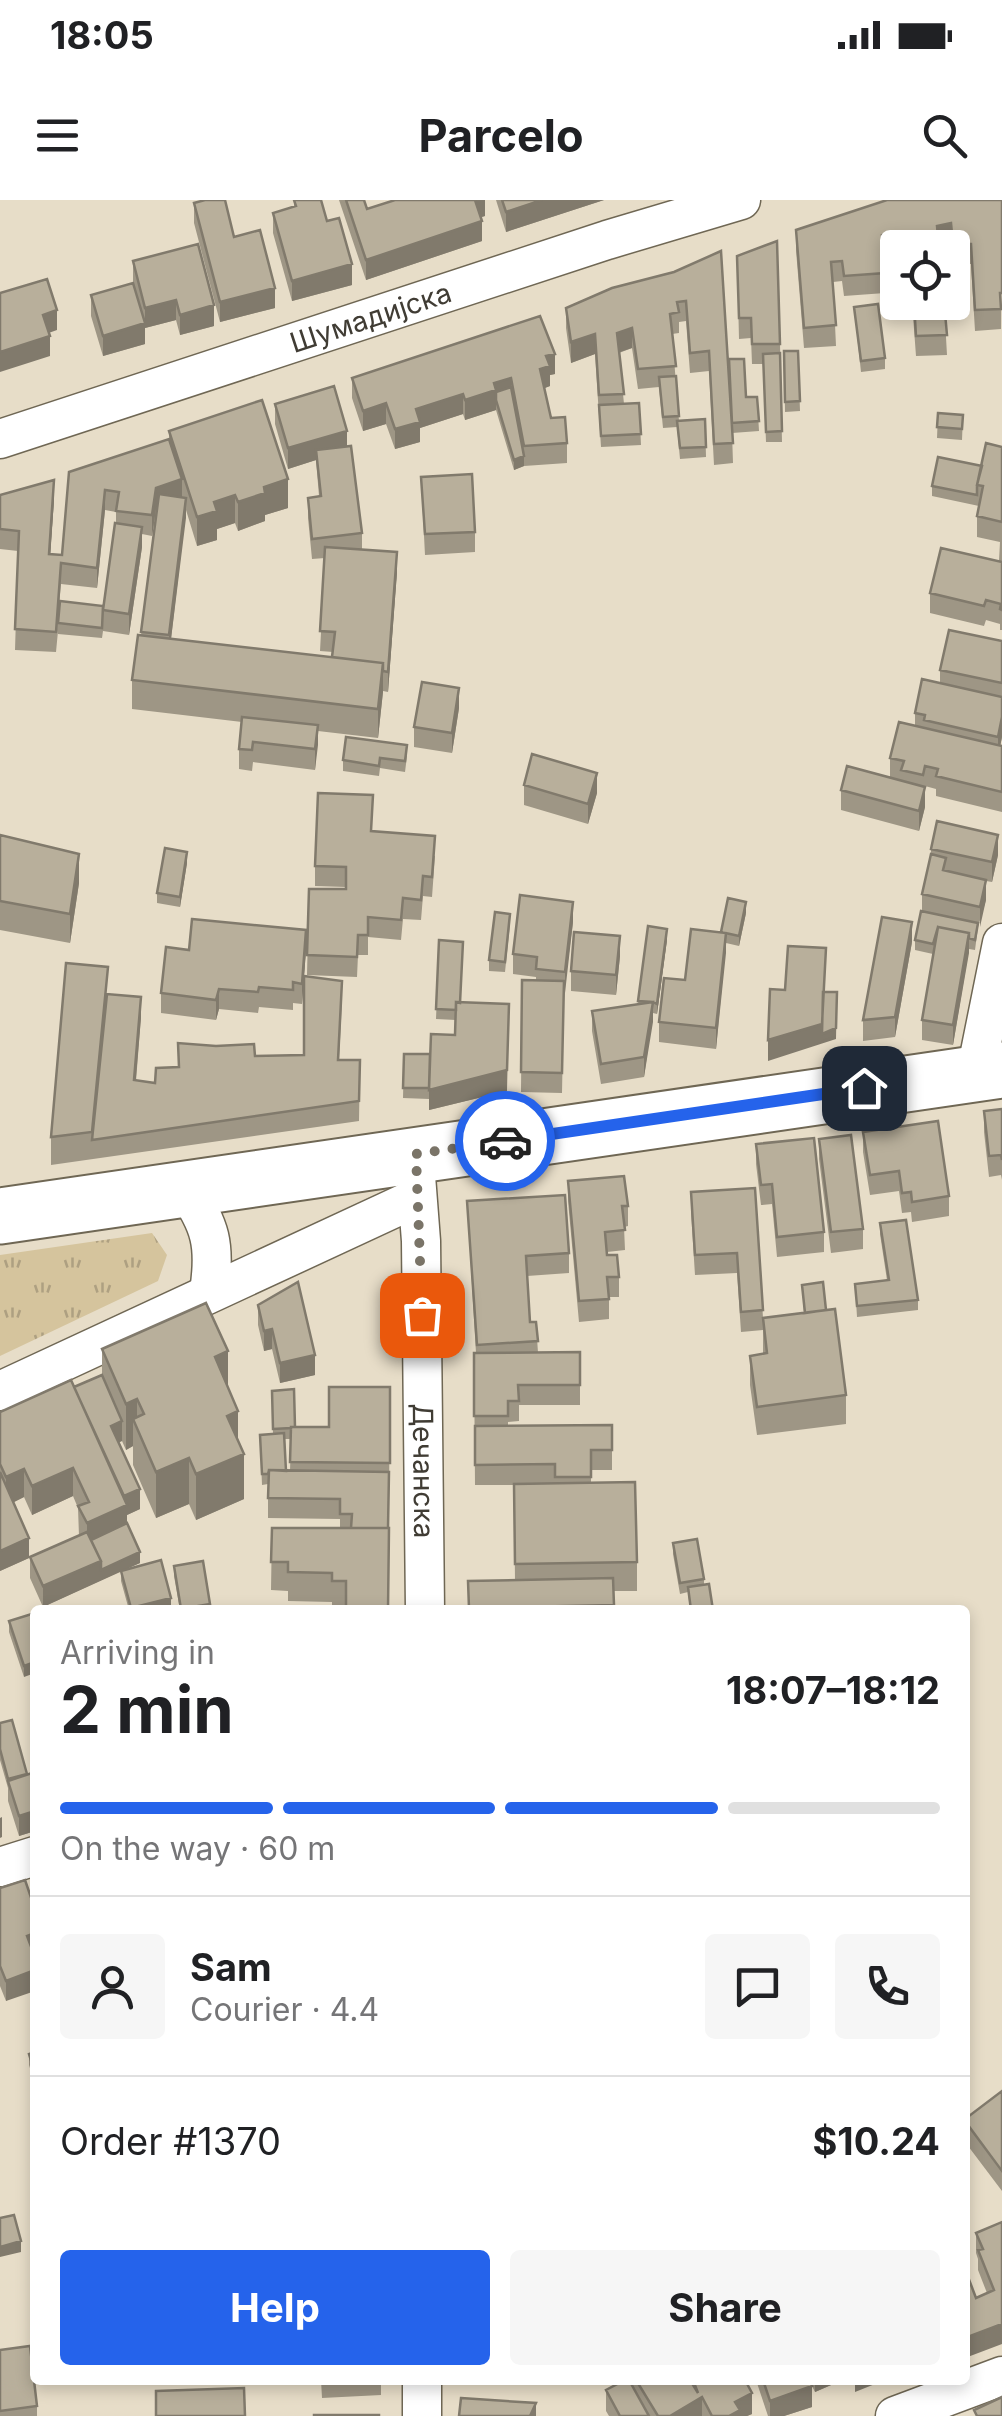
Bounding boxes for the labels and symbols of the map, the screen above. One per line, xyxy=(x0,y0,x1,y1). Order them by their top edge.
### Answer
street label: Шумадијска xyxy=(286,275,456,360)
pin xyxy=(822,1046,907,1131)
courier xyxy=(455,1091,555,1191)
pin xyxy=(380,1273,465,1358)
street label: Дечанска xyxy=(406,1403,441,1538)

